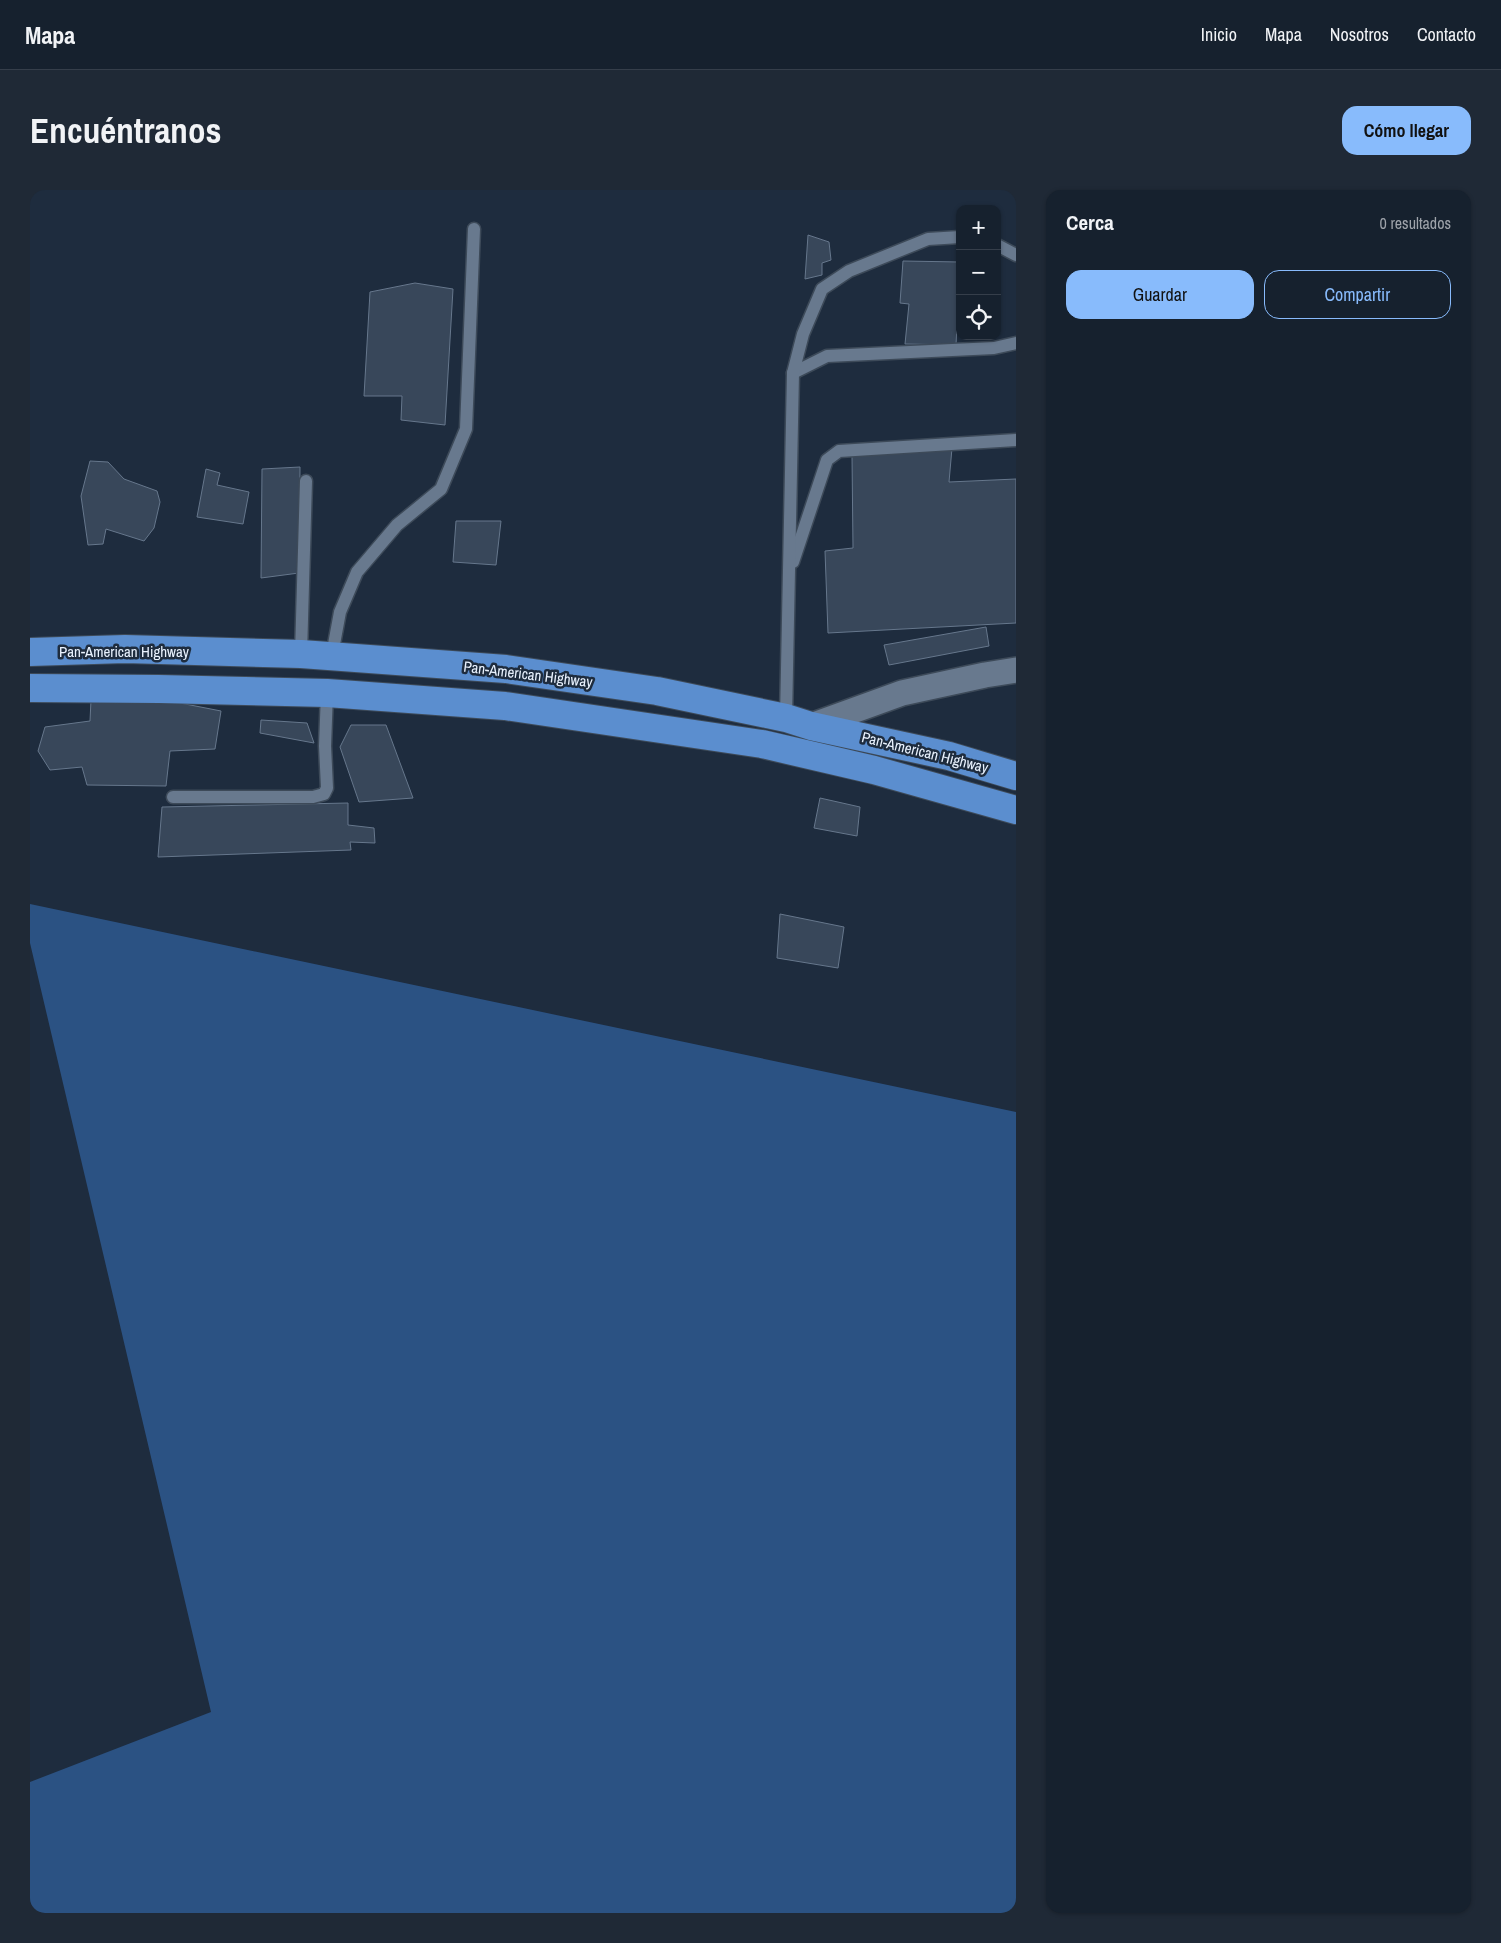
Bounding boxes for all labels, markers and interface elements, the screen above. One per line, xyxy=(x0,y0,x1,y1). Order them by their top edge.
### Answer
text: Mapa xyxy=(25,19,75,51)
text: Inicio xyxy=(1201,22,1237,47)
text: Mapa xyxy=(1265,22,1302,47)
text: Nosotros xyxy=(1330,22,1389,47)
text: Contacto xyxy=(1417,22,1476,47)
button: Cómo llegar xyxy=(1342,106,1471,155)
text: Encuéntranos xyxy=(30,107,221,154)
map controls xyxy=(956,205,1001,340)
button: + xyxy=(956,205,1001,250)
text: Cerca xyxy=(1066,208,1114,237)
text: 0 resultados xyxy=(1380,212,1451,234)
button: − xyxy=(956,250,1001,295)
button: Guardar xyxy=(1066,270,1254,319)
button: Compartir xyxy=(1264,270,1451,319)
button: locate xyxy=(956,295,1001,340)
street label: Pan-American Highway xyxy=(59,641,190,662)
street label: Pan-American Highway xyxy=(462,656,595,692)
street label: Pan-American Highway xyxy=(859,726,991,778)

